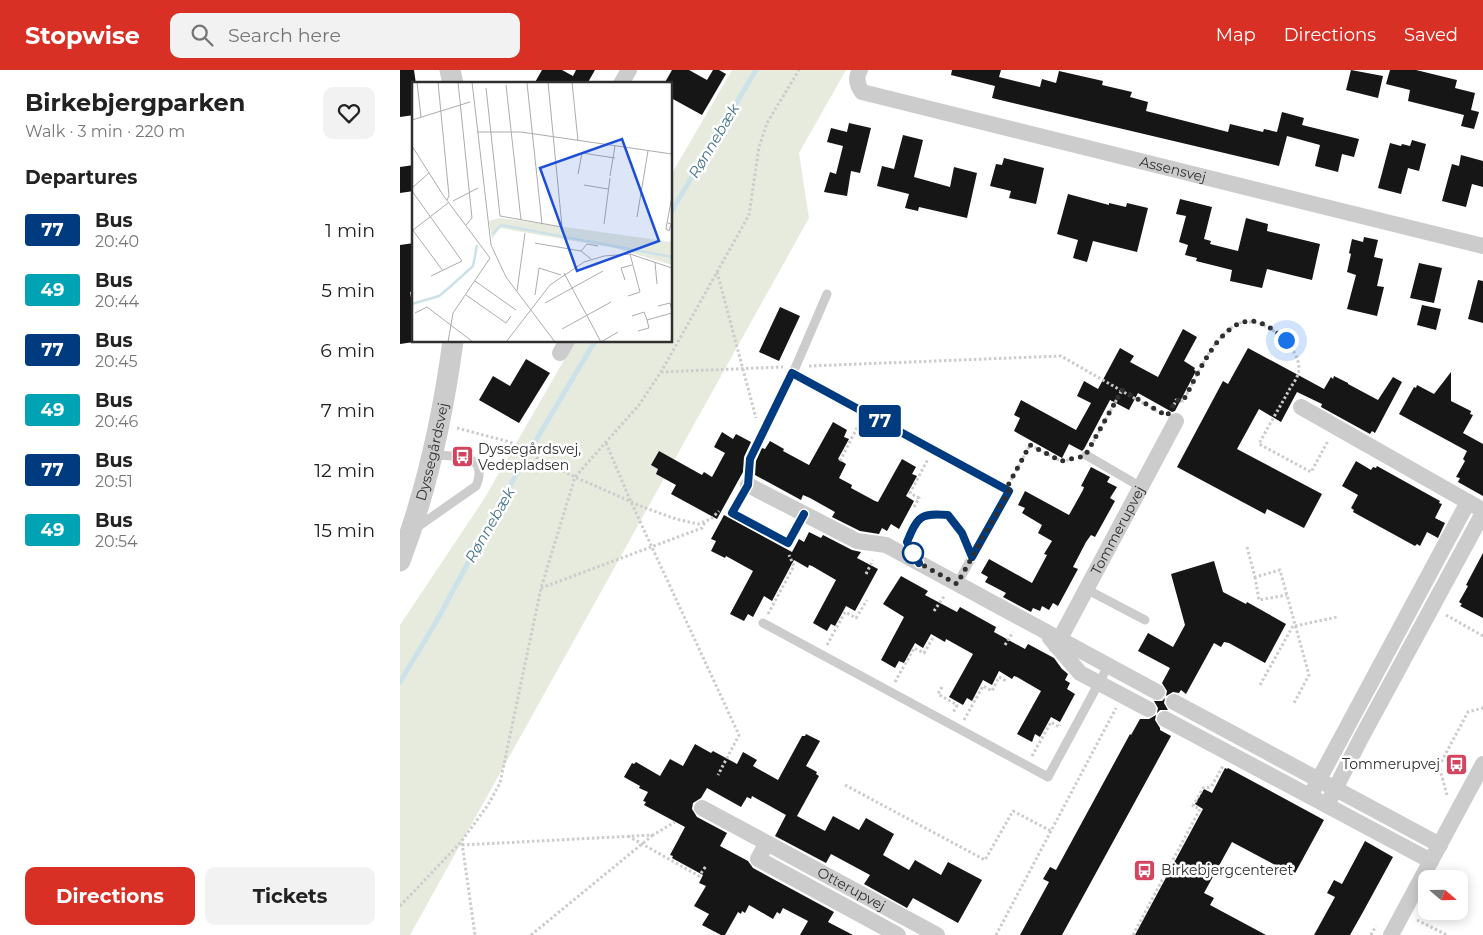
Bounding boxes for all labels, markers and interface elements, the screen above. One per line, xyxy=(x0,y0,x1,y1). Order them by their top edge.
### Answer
search box xyxy=(170,13,520,58)
text: Stopwise xyxy=(25,21,140,50)
icon: search xyxy=(188,21,216,49)
text: Search here xyxy=(228,24,341,47)
text: Map xyxy=(1216,24,1256,46)
text: Directions xyxy=(1284,24,1376,46)
text: Saved xyxy=(1404,24,1458,46)
inset map xyxy=(412,82,672,342)
button: heart xyxy=(323,87,375,139)
text: Birkebjergparken xyxy=(25,88,245,117)
water label: Rønnebæk xyxy=(684,99,744,181)
text: Walk · 3 min · 220 m xyxy=(25,122,185,141)
street label: Assensvej xyxy=(1138,152,1208,186)
text: Departures xyxy=(25,166,137,189)
text: Bus xyxy=(95,209,133,232)
text: 77 xyxy=(41,219,64,241)
text: 1 min xyxy=(325,219,375,242)
text: 20:40 xyxy=(95,232,139,251)
text: Bus xyxy=(95,269,133,292)
text: 49 xyxy=(41,279,64,301)
text: 5 min xyxy=(321,279,375,302)
text: 20:44 xyxy=(95,292,139,311)
your location xyxy=(1274,328,1299,353)
text: Bus xyxy=(95,329,133,352)
text: 77 xyxy=(41,339,64,361)
text: 6 min xyxy=(320,339,375,362)
text: 20:45 xyxy=(95,352,138,371)
text: Bus xyxy=(95,389,133,412)
text: 49 xyxy=(41,399,64,421)
text: 7 min xyxy=(321,399,375,422)
street label: Dyssegårdsvej xyxy=(412,401,452,503)
line badge: 77 xyxy=(858,405,902,437)
text: 77 xyxy=(869,410,891,432)
text: 20:46 xyxy=(95,412,138,431)
place label: Dyssegårdsvej, Vedepladsen xyxy=(478,440,581,474)
bus stop icon: Dyssegårdsvej, Vedepladsen xyxy=(450,445,474,469)
text: Bus xyxy=(95,449,133,472)
text: 77 xyxy=(41,459,64,481)
text: 12 min xyxy=(314,459,375,482)
text: 20:51 xyxy=(95,472,133,491)
water label: Rønnebæk xyxy=(460,483,519,566)
street label: Tommerupvej xyxy=(1087,483,1149,578)
text: Bus xyxy=(95,509,133,532)
text: 49 xyxy=(41,519,64,541)
text: 15 min xyxy=(314,519,375,542)
text: 20:54 xyxy=(95,532,138,551)
unlabelled marker xyxy=(902,542,924,564)
bus stop icon: Tommerupvej xyxy=(1444,752,1468,776)
place label: Tommerupvej xyxy=(1342,755,1440,773)
bus stop icon: Birkebjergcenteret xyxy=(1133,858,1157,882)
place label: Birkebjergcenteret xyxy=(1161,861,1294,879)
street label: Otterupvej xyxy=(814,863,889,914)
button: Directions xyxy=(25,867,195,925)
button: Tickets xyxy=(205,867,375,925)
north arrow xyxy=(1418,870,1468,920)
map controls xyxy=(1418,870,1468,920)

